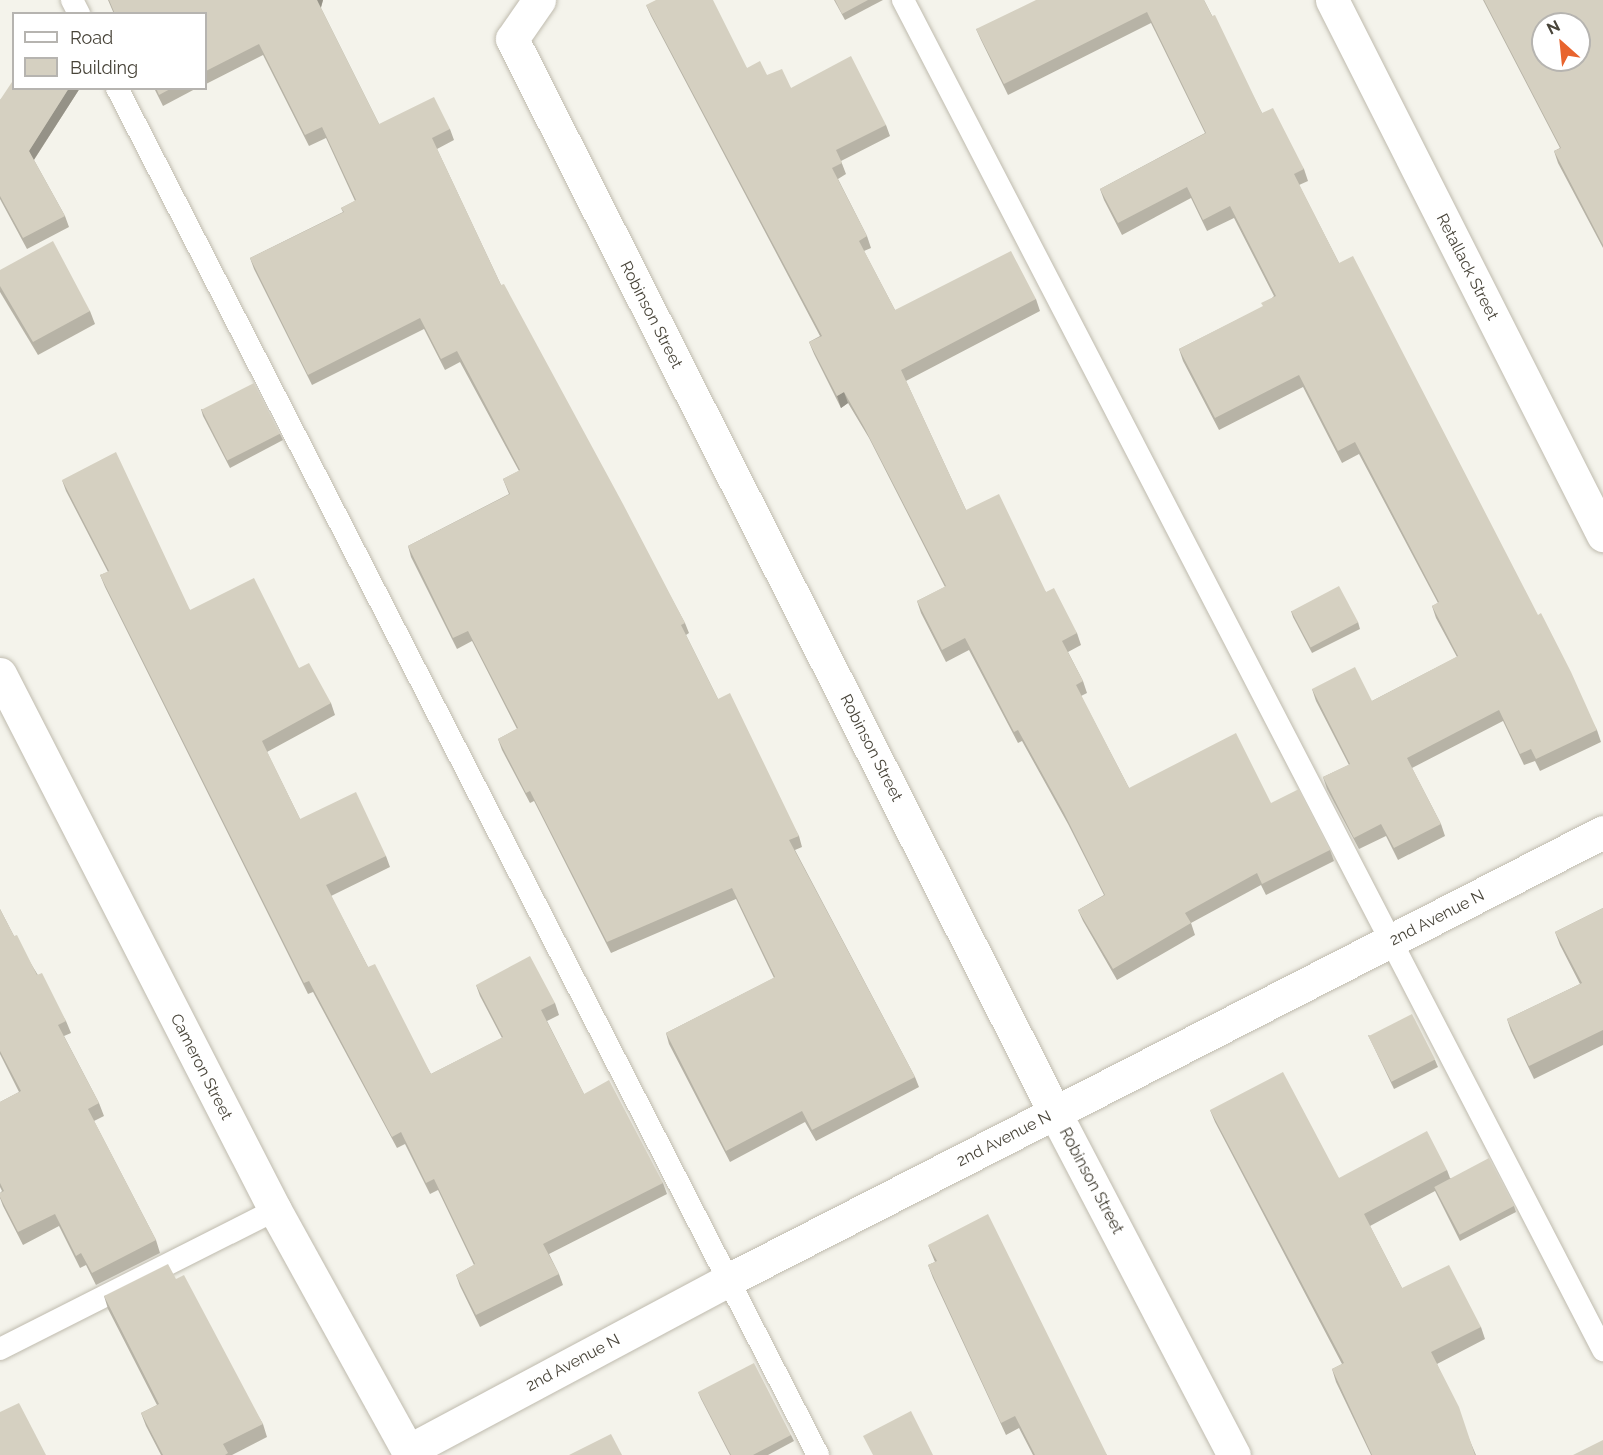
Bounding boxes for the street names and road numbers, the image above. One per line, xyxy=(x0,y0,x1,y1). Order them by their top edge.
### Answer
street label: Retallack Street xyxy=(1432,211,1502,323)
street label: Robinson Street xyxy=(616,258,686,372)
street label: Robinson Street xyxy=(836,691,906,805)
street label: 2nd Avenue N xyxy=(1386,886,1488,950)
street label: Cameron Street xyxy=(166,1011,236,1123)
street label: 2nd Avenue N xyxy=(953,1107,1055,1171)
street label: Robinson Street xyxy=(1055,1125,1127,1237)
street label: 2nd Avenue N xyxy=(522,1330,624,1396)

